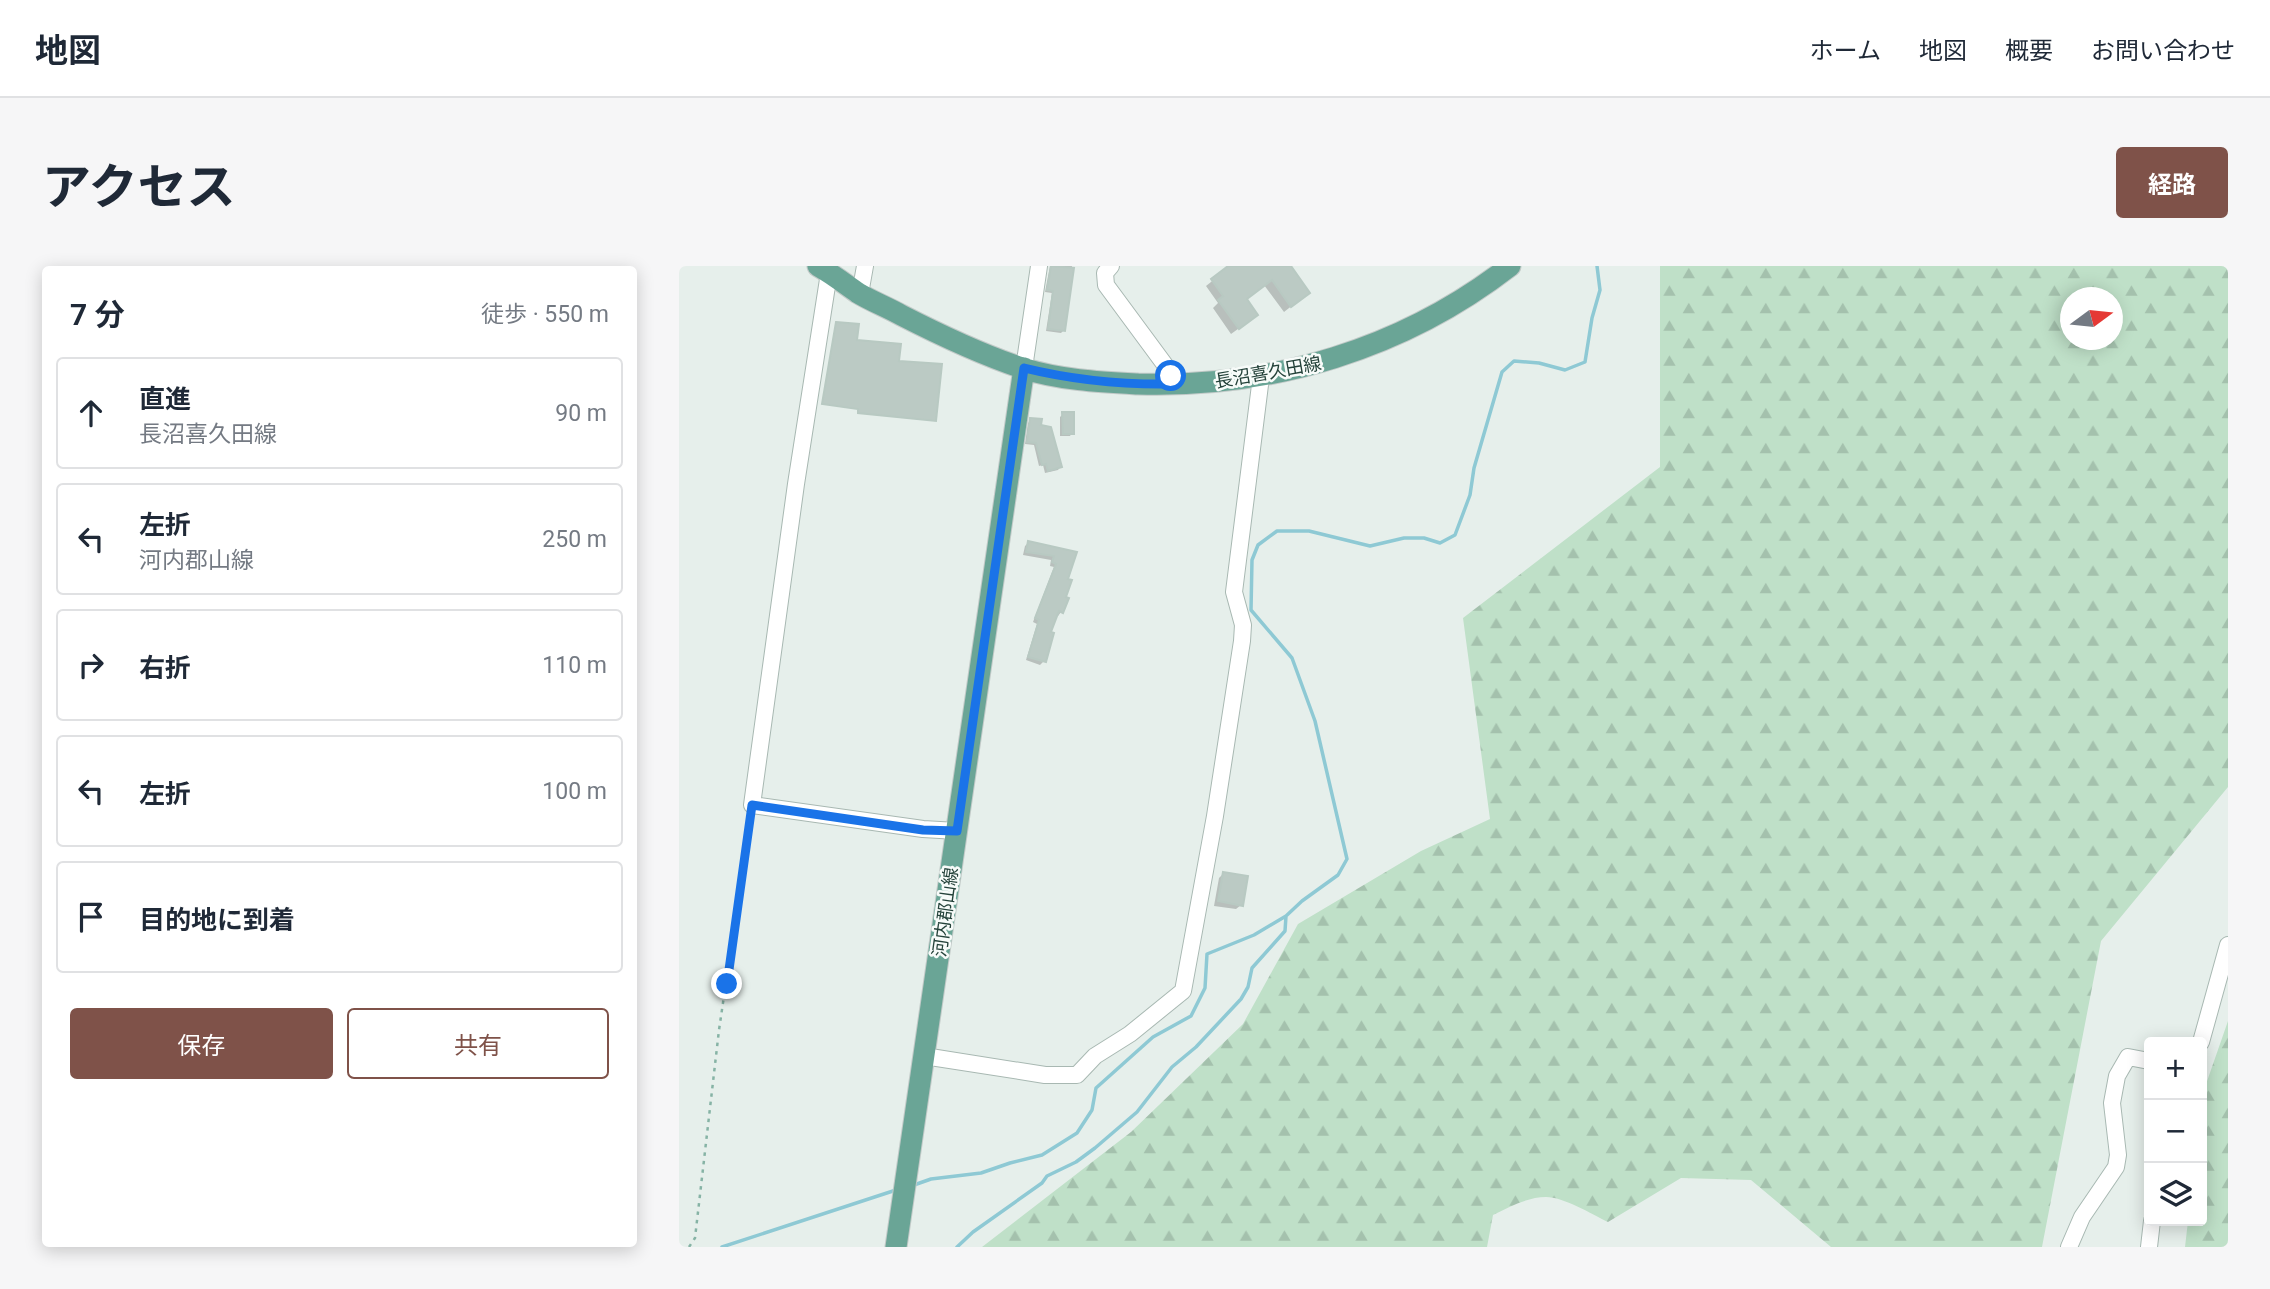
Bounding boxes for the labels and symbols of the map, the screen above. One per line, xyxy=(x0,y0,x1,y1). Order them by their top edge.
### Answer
north arrow xyxy=(2060,287,2123,350)
street label: 長沼喜久田線 xyxy=(1213,352,1323,392)
route start xyxy=(1155,360,1186,391)
street label: 河内郡山線 xyxy=(928,866,962,958)
route end xyxy=(711,968,742,999)

